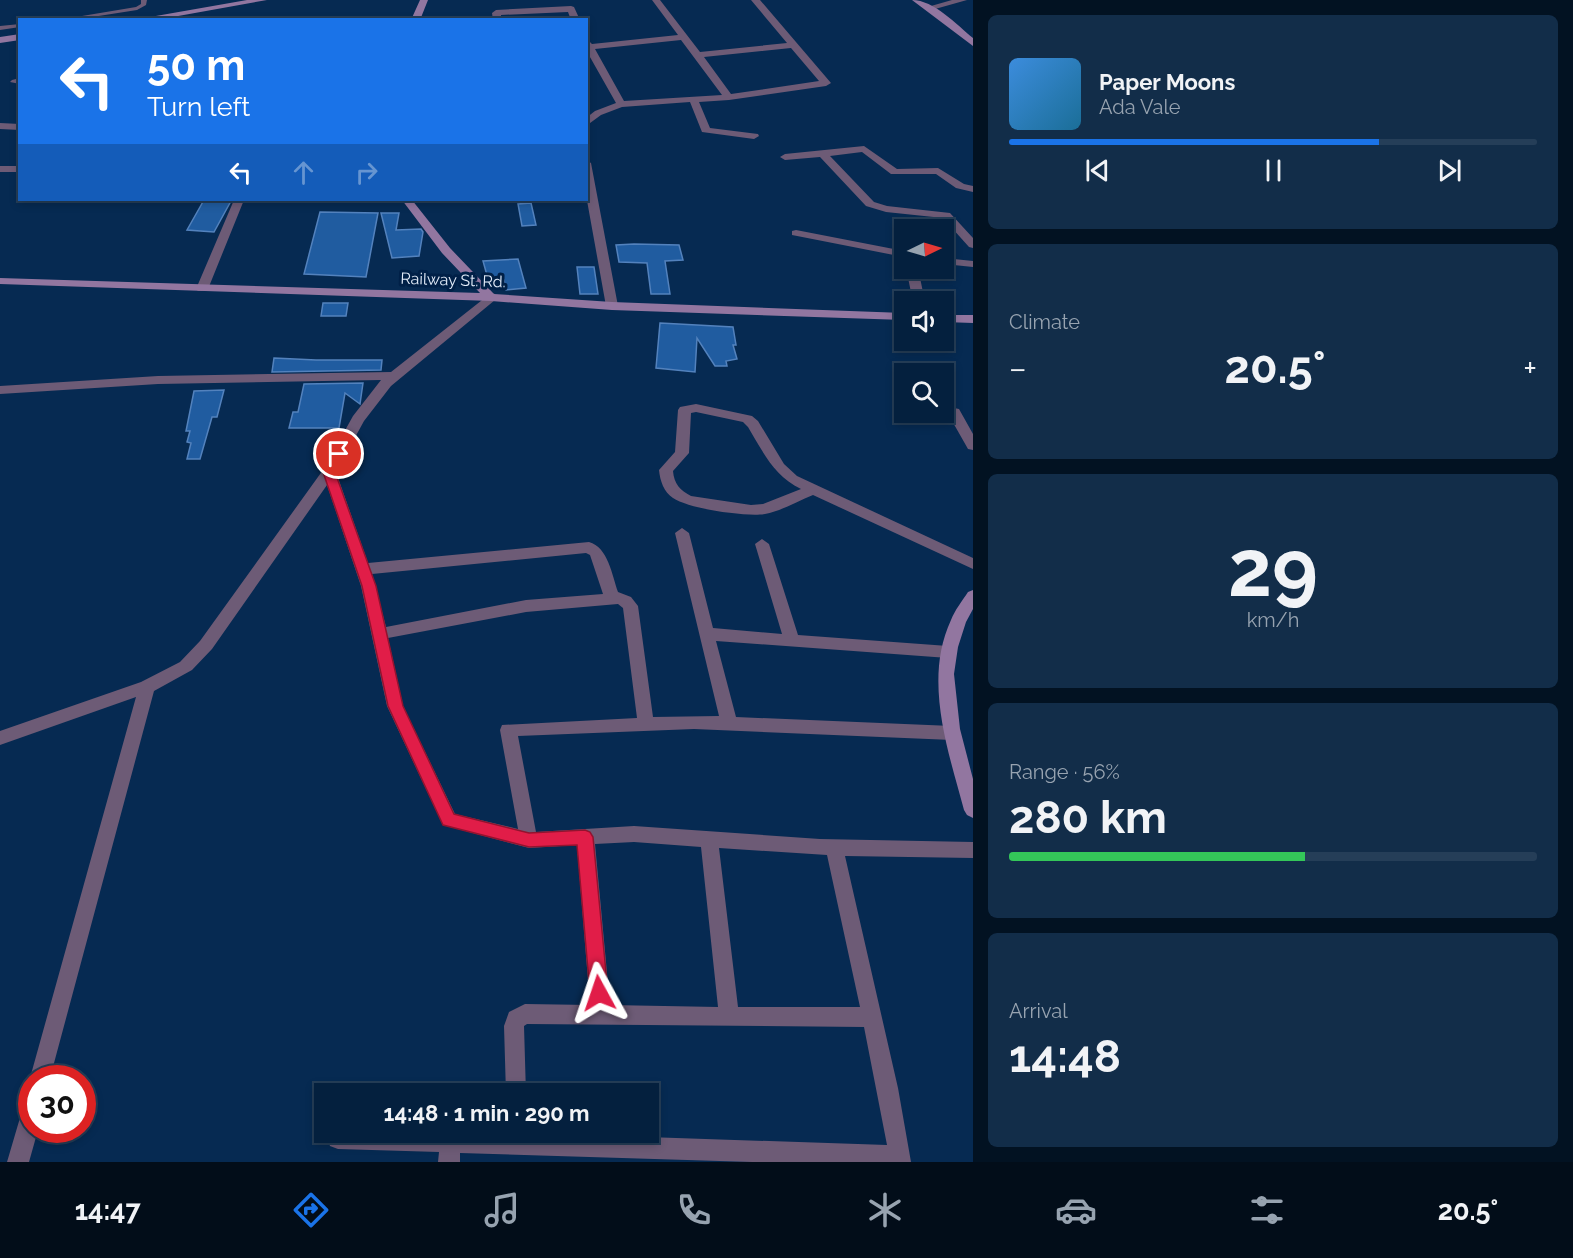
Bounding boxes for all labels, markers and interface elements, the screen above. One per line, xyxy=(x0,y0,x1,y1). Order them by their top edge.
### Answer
text: 50 m xyxy=(147,41,245,90)
icon: left xyxy=(48,42,126,120)
text: Paper Moons xyxy=(1099,69,1235,95)
text: Turn left xyxy=(147,91,250,122)
text: Ada Vale xyxy=(1099,95,1181,119)
icon: previous xyxy=(1081,154,1114,187)
icon: pause xyxy=(1257,154,1290,187)
icon: next xyxy=(1433,154,1466,187)
icon: left xyxy=(224,156,257,189)
icon: ahead xyxy=(287,156,320,189)
icon: right xyxy=(350,156,383,189)
north arrow xyxy=(894,219,954,279)
map controls xyxy=(894,219,954,423)
street label: Railway St. Rd. xyxy=(400,269,506,291)
button: sound xyxy=(894,291,954,351)
text: Climate xyxy=(1009,310,1080,334)
text: 20.5° xyxy=(1225,341,1325,394)
text: − xyxy=(1009,349,1027,388)
text: + xyxy=(1523,349,1537,388)
button: search xyxy=(894,363,954,423)
pin xyxy=(313,428,364,479)
icon: arrive xyxy=(322,437,355,470)
text: 29 xyxy=(1228,523,1318,614)
text: km/h xyxy=(1247,608,1299,632)
text: Range · 56% xyxy=(1009,760,1120,784)
text: 280 km xyxy=(1009,791,1167,844)
position arrow xyxy=(567,961,631,1025)
text: Arrival xyxy=(1009,999,1068,1023)
text: 14:48 xyxy=(1009,1030,1121,1083)
speed limit sign: 30 xyxy=(18,1065,96,1143)
text: 14:48 · 1 min · 290 m xyxy=(384,1100,589,1126)
icon: directions xyxy=(290,1189,332,1231)
icon: music xyxy=(481,1189,523,1231)
icon: phone xyxy=(673,1189,715,1231)
icon: climate xyxy=(864,1189,906,1231)
icon: car xyxy=(1055,1189,1097,1231)
icon: filters xyxy=(1246,1189,1288,1231)
text: 14:47 xyxy=(75,1195,141,1226)
text: 20.5° xyxy=(1438,1195,1498,1226)

